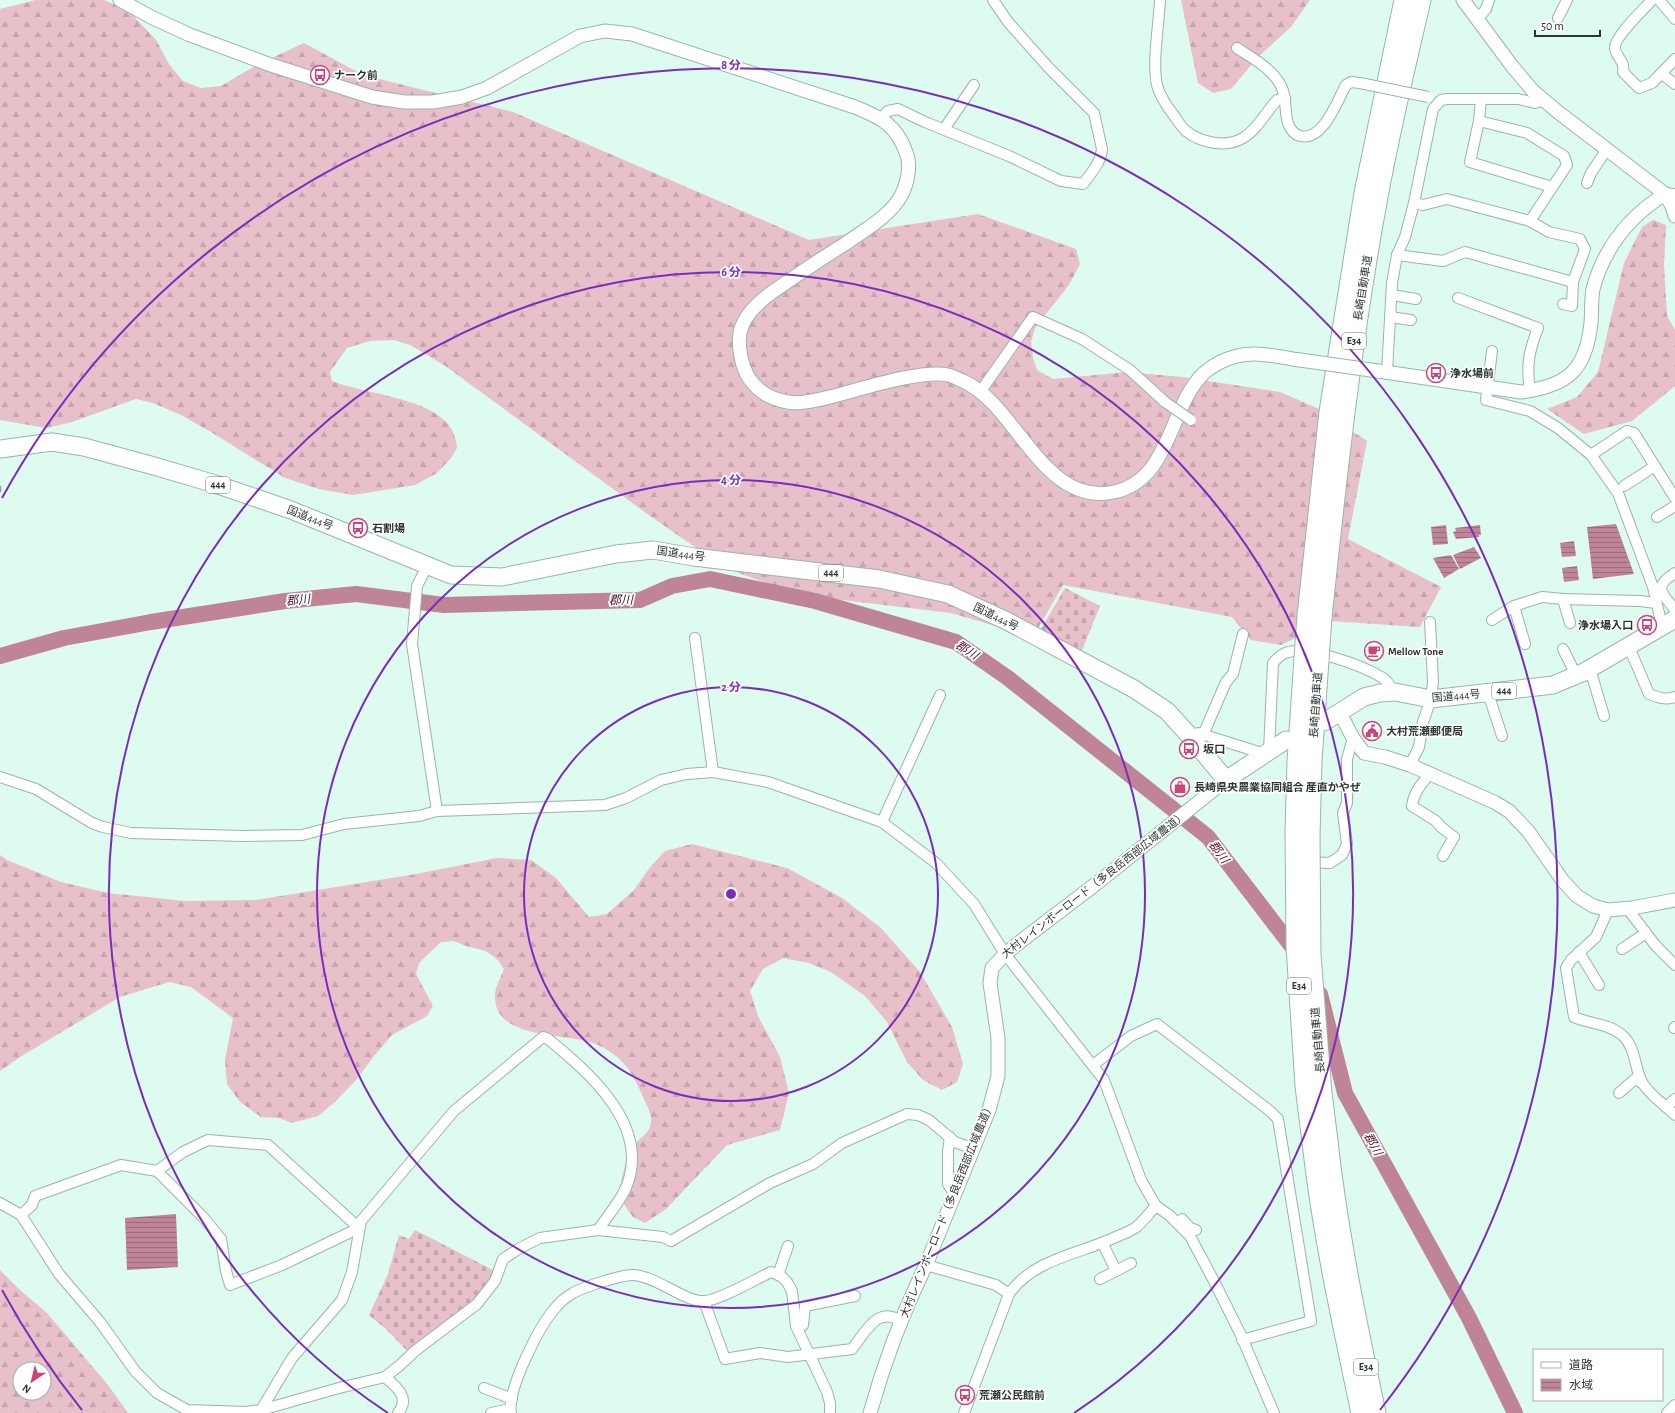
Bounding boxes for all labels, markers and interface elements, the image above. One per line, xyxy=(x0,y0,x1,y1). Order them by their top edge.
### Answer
scale bar xyxy=(1535,12,1600,38)
text: 50 m xyxy=(1541,20,1564,32)
text: 8 分 xyxy=(721,59,741,71)
bus stop icon: ナーク前 xyxy=(309,64,331,86)
place label: ナーク前 xyxy=(334,69,378,81)
street label: 長崎自動車道 xyxy=(1351,254,1374,321)
text: 6 分 xyxy=(721,266,741,278)
road number: E34 xyxy=(1342,333,1366,349)
bus stop icon: 浄水場前 xyxy=(1425,362,1447,384)
place label: 浄水場前 xyxy=(1450,367,1494,379)
text: 4 分 xyxy=(721,474,741,486)
road number: 444 xyxy=(206,477,230,493)
street label: 国道444号 xyxy=(285,503,335,532)
bus stop icon: 石割場 xyxy=(347,517,369,539)
place label: 石割場 xyxy=(372,523,405,534)
street label: 国道444号 xyxy=(656,544,706,563)
road number: 444 xyxy=(819,565,843,581)
water label: 郡川 xyxy=(285,593,313,607)
water label: 郡川 xyxy=(609,594,635,606)
street label: 国道444号 xyxy=(972,600,1021,633)
bus stop icon: 浄水場入口 xyxy=(1636,614,1658,636)
place label: 浄水場入口 xyxy=(1578,619,1633,631)
water label: 郡川 xyxy=(954,639,982,663)
cafe icon: Mellow Tone xyxy=(1363,640,1385,662)
place label: Mellow Tone xyxy=(1388,646,1443,657)
street label: 長崎自動車道 xyxy=(1307,672,1324,738)
text: 2 分 xyxy=(721,681,741,693)
road number: 444 xyxy=(1492,683,1516,699)
street label: 国道444号 xyxy=(1431,687,1481,704)
public building icon: 大村荒瀬郵便局 xyxy=(1361,720,1383,742)
place label: 大村荒瀬郵便局 xyxy=(1386,725,1463,737)
bus stop icon: 坂口 xyxy=(1178,738,1200,760)
place label: 坂口 xyxy=(1203,744,1225,755)
shop icon: 長崎県央農業協同組合 産直かやぜ xyxy=(1169,776,1191,798)
place label: 長崎県央農業協同組合 産直かやぜ xyxy=(1194,781,1361,793)
street label: 大村レインボーロード（多良岳西部広域農道） xyxy=(999,809,1188,960)
water label: 郡川 xyxy=(1207,839,1232,867)
centre of rings xyxy=(724,887,738,901)
road number: E34 xyxy=(1287,978,1311,994)
street label: 長崎自動車道 xyxy=(1309,1007,1326,1073)
street label: 大村レインボーロード（多良岳西部広域農道） xyxy=(898,1100,995,1319)
water label: 郡川 xyxy=(1362,1131,1385,1159)
legend xyxy=(1533,1349,1663,1401)
text: 道路 xyxy=(1569,1358,1593,1371)
road number: E34 xyxy=(1354,1359,1378,1375)
north arrow xyxy=(12,1361,52,1401)
text: 水域 xyxy=(1569,1379,1593,1391)
text: N xyxy=(20,1382,33,1395)
bus stop icon: 荒瀬公民館前 xyxy=(954,1384,976,1406)
place label: 荒瀬公民館前 xyxy=(979,1389,1045,1401)

